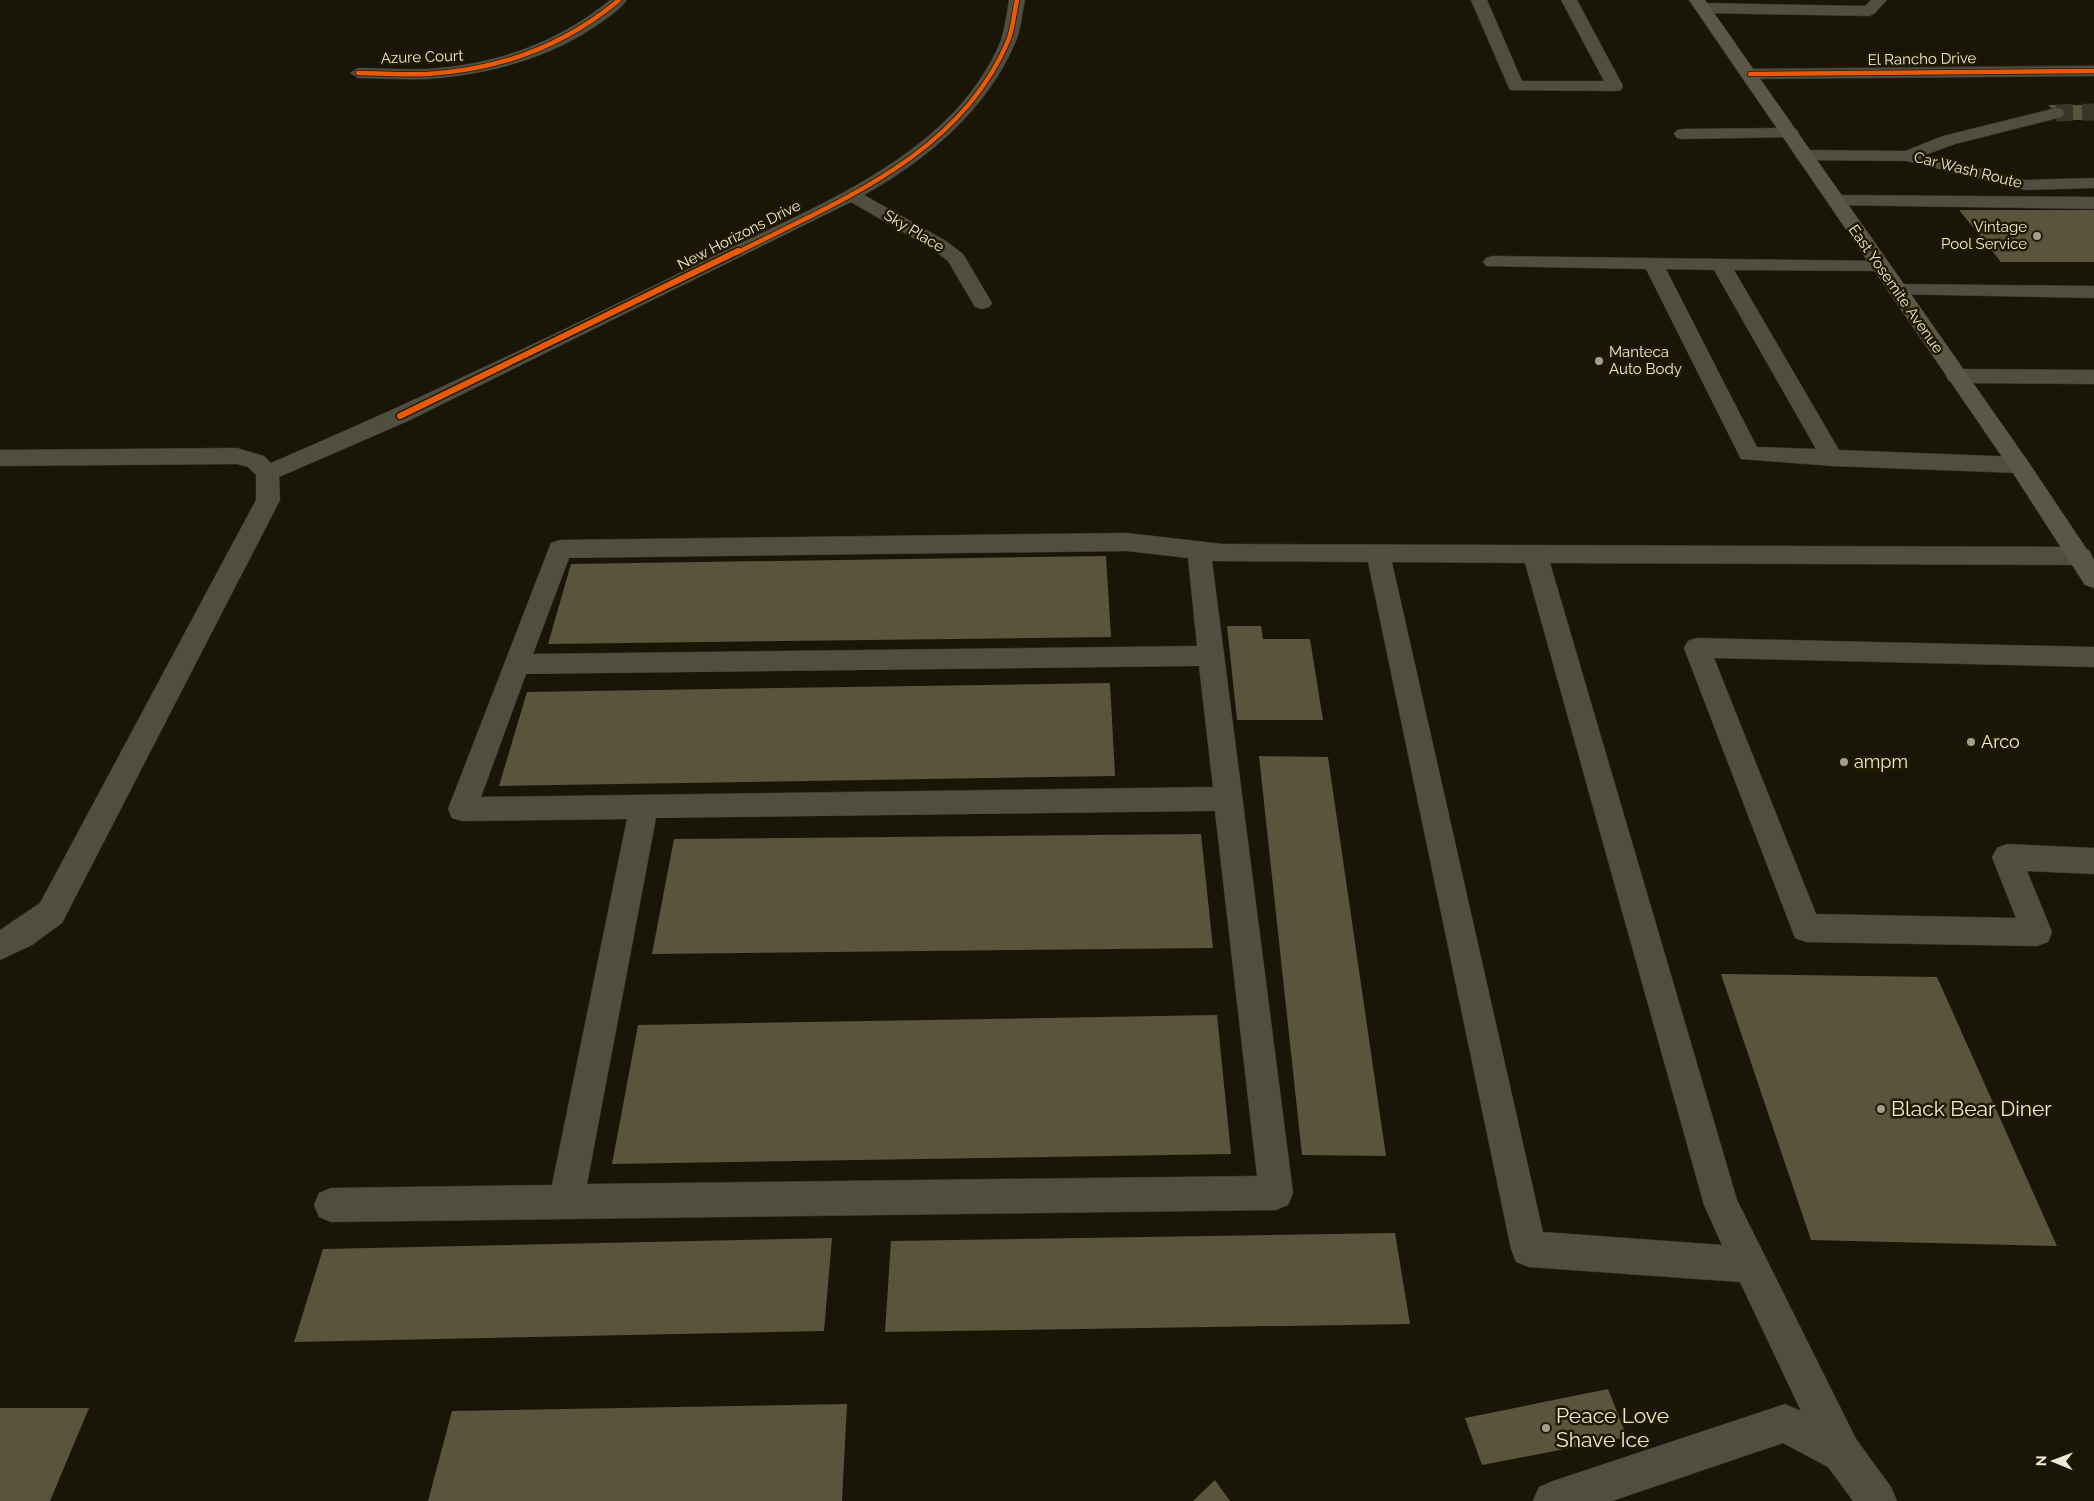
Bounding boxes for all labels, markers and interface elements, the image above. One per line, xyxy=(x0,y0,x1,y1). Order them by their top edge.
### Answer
street label: Azure Court xyxy=(380,47,464,67)
street label: El Rancho Drive xyxy=(1867,49,1977,69)
street label: Car Wash Route xyxy=(1912,148,2024,192)
street label: New Horizons Drive xyxy=(674,196,804,274)
street label: Sky Place xyxy=(881,206,948,256)
place label: Vintage Pool Service xyxy=(1941,218,2027,253)
street label: East Yosemite Avenue xyxy=(1845,221,1947,357)
marker: Vintage Pool Service xyxy=(2031,230,2043,242)
place label: Manteca Auto Body xyxy=(1609,343,1682,378)
marker: Manteca Auto Body xyxy=(1593,355,1605,367)
place label: Arco xyxy=(1981,731,2020,752)
marker: Arco xyxy=(1965,736,1977,748)
place label: ampm xyxy=(1854,751,1908,772)
marker: ampm xyxy=(1838,756,1850,768)
place label: Black Bear Diner xyxy=(1891,1096,2052,1121)
marker: Black Bear Diner xyxy=(1875,1103,1887,1115)
place label: Peace Love Shave Ice xyxy=(1556,1403,1669,1452)
marker: Peace Love Shave Ice xyxy=(1540,1422,1552,1434)
north arrow xyxy=(2029,1436,2079,1486)
text: N xyxy=(2033,1455,2049,1466)

